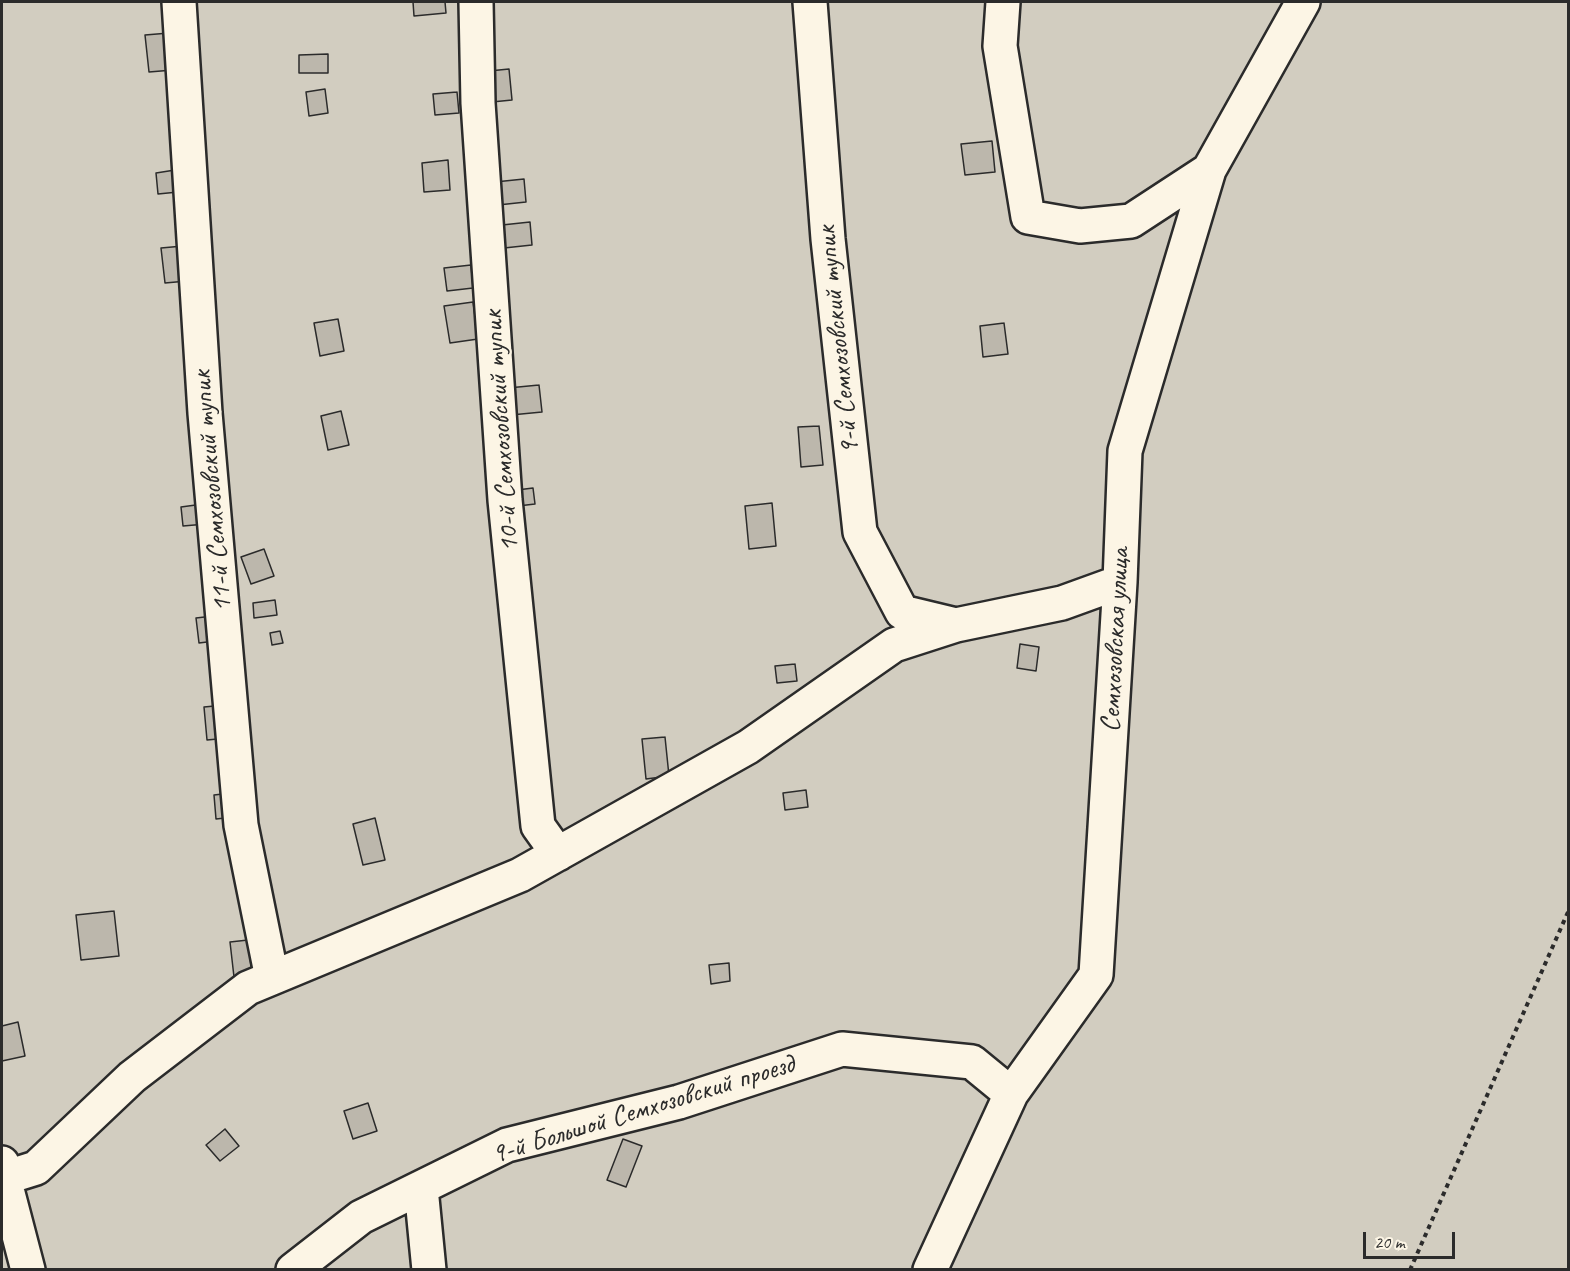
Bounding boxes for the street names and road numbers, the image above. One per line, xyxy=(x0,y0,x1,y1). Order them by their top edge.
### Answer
street label: 9-й Семхозовский тупик xyxy=(810,224,868,456)
street label: 10-й Семхозовский тупик xyxy=(477,309,527,553)
street label: 11-й Семхозовский тупик xyxy=(186,369,240,613)
street label: Семхозовская улица xyxy=(1094,547,1138,733)
street label: 9-й Большой Семхозовский проезд xyxy=(488,1048,798,1172)

